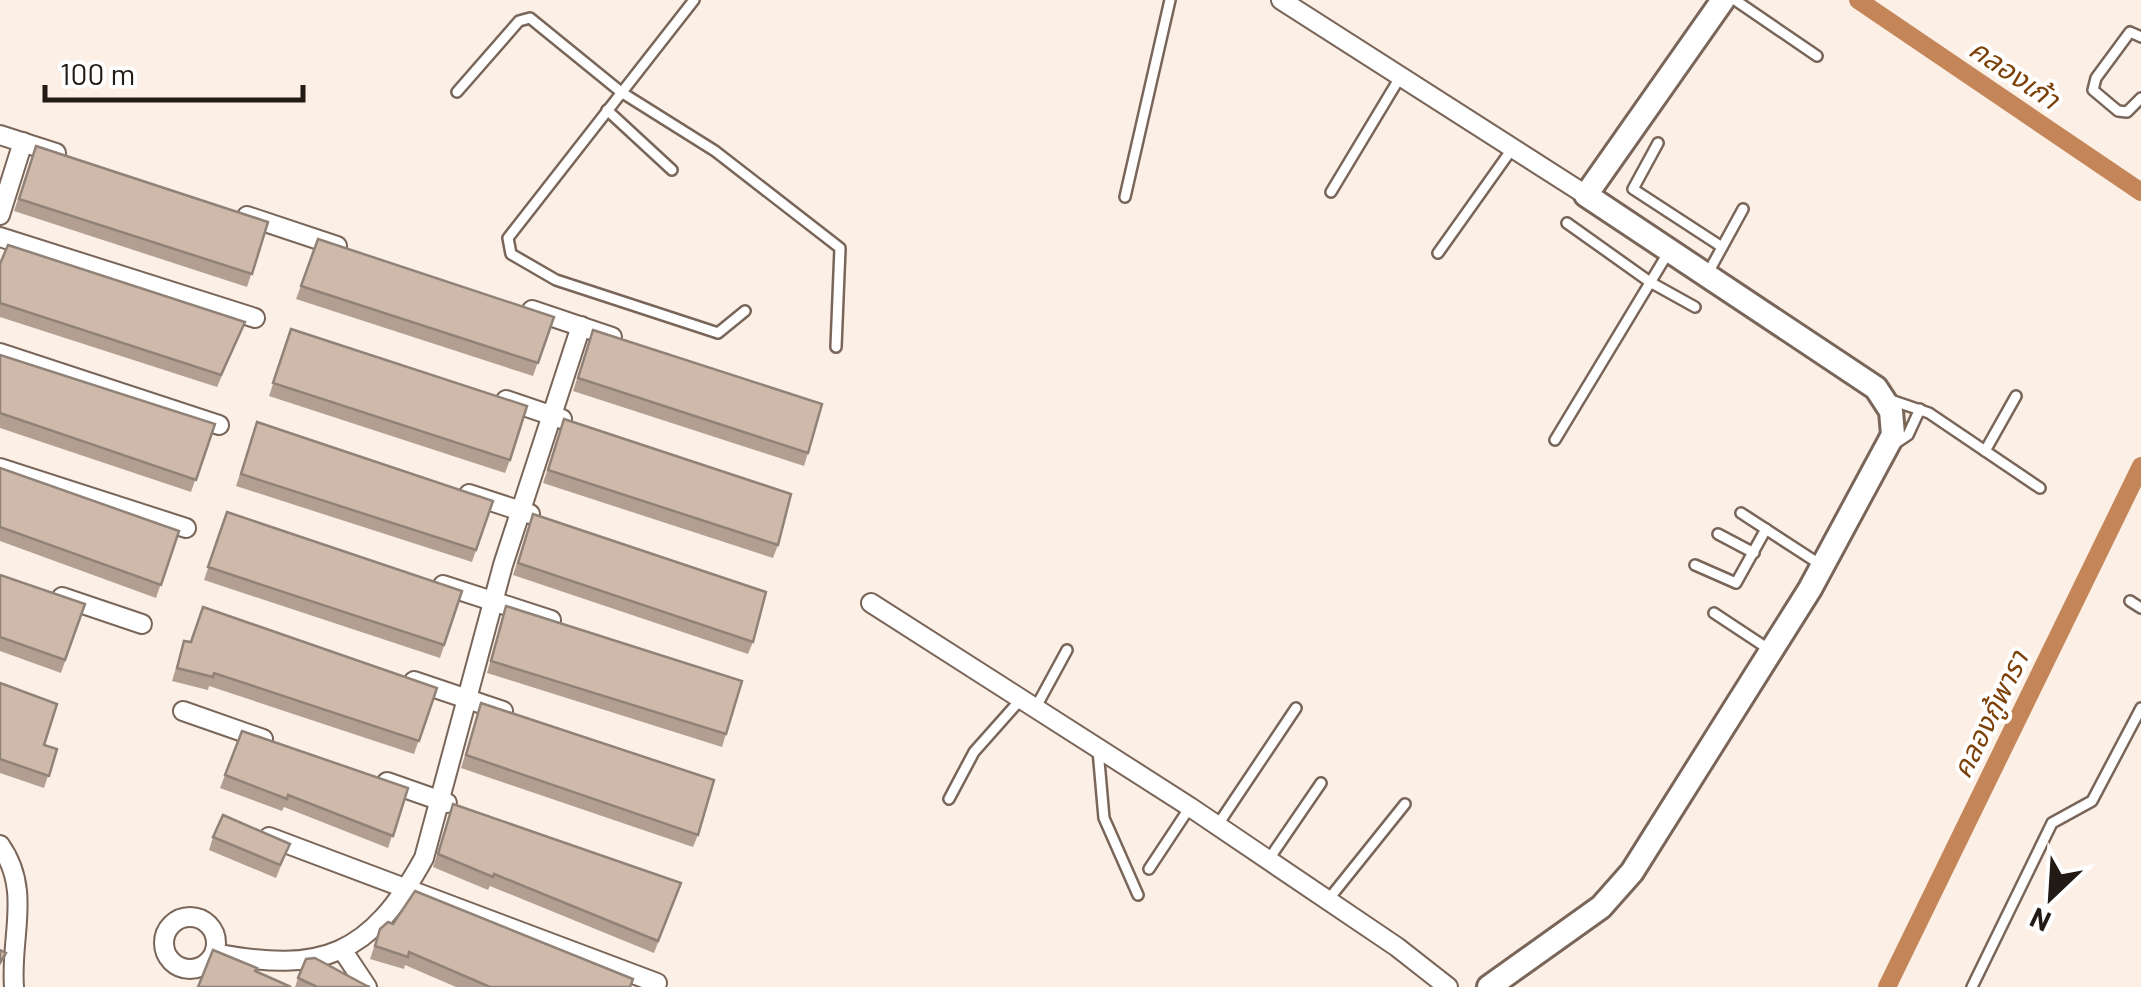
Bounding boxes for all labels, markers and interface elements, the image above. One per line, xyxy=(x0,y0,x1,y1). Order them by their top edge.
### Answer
water label: คลองเก้า xyxy=(1964,31,2068,116)
scale bar xyxy=(45,40,302,102)
text: 100 m xyxy=(60,55,135,91)
water label: คลองกู้พารา xyxy=(1944,644,2037,784)
north arrow xyxy=(2001,847,2101,947)
text: N xyxy=(2024,901,2056,940)

